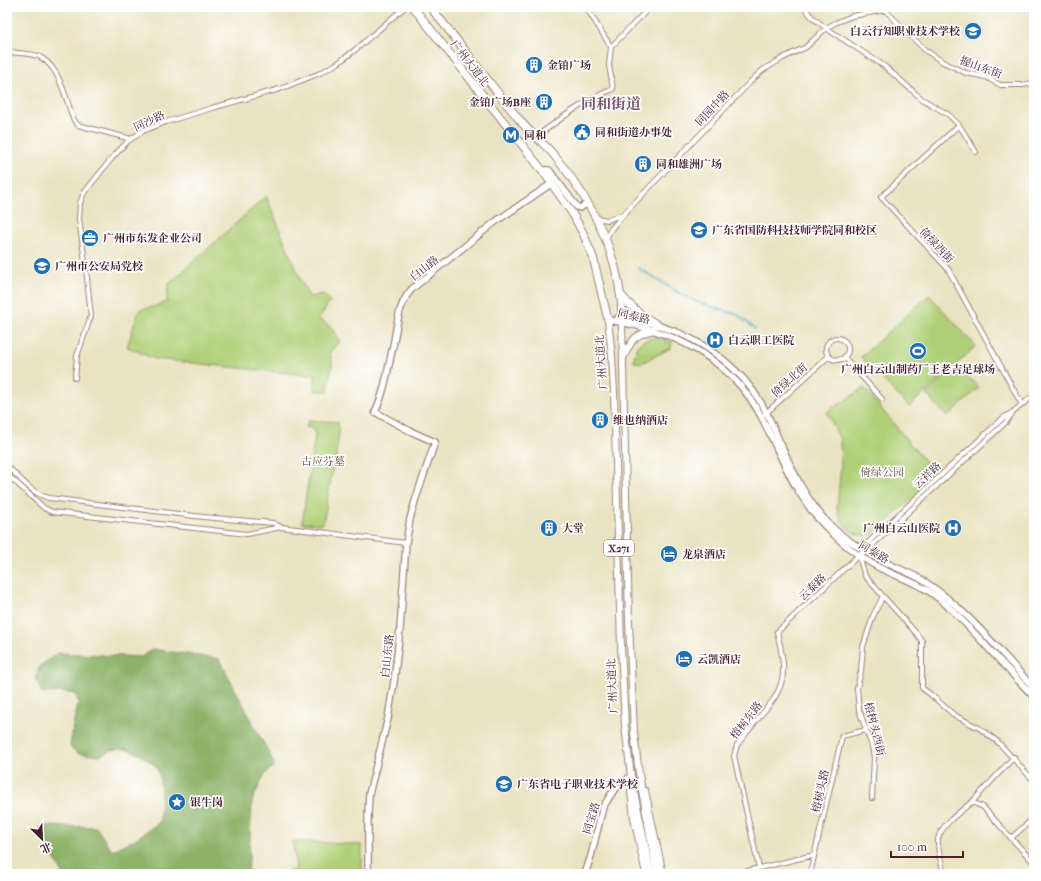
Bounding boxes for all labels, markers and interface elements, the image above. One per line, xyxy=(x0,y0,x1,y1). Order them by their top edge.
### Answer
school or university icon: 白云行知职业技术学校 xyxy=(963,21,983,41)
place label: 白云行知职业技术学校 xyxy=(850,25,960,38)
street label: 广州大道北 xyxy=(448,38,492,89)
street label: 握山东街 xyxy=(958,54,1004,81)
building icon: 金铂广场 xyxy=(524,55,544,75)
place label: 金铂广场 xyxy=(547,59,591,72)
street label: 同园中路 xyxy=(693,88,732,129)
building icon: 金铂广场B座 xyxy=(534,92,554,112)
district label: 同和街道 xyxy=(581,95,641,113)
place label: 金铂广场B座 xyxy=(469,96,531,109)
street label: 同沙路 xyxy=(132,109,167,134)
public building icon: 同和街道办事处 xyxy=(572,122,592,142)
metro station icon: 同和 xyxy=(501,125,521,145)
place label: 同和街道办事处 xyxy=(595,126,672,139)
place label: 同和 xyxy=(524,129,546,142)
building icon: 同和雄洲广场 xyxy=(633,154,653,174)
place label: 同和雄洲广场 xyxy=(656,158,722,171)
school or university icon: 广东省国防科技技师学院同和校区 xyxy=(689,220,709,240)
place label: 广东省国防科技技师学院同和校区 xyxy=(712,224,877,237)
street label: 倚绿西街 xyxy=(917,225,956,266)
office icon: 广州市东发企业公司 xyxy=(80,228,100,248)
place label: 广州市东发企业公司 xyxy=(103,232,202,245)
street label: 白山路 xyxy=(407,253,441,284)
school or university icon: 广州市公安局党校 xyxy=(32,256,52,276)
place label: 广州市公安局党校 xyxy=(55,260,143,273)
street label: 同泰路 xyxy=(616,306,651,327)
hospital icon: 白云职工医院 xyxy=(705,330,725,350)
street label: 广州大道北 xyxy=(593,334,610,390)
place label: 白云职工医院 xyxy=(728,334,795,347)
sports icon: 广州白云山制药厂王老吉足球场 xyxy=(908,341,928,361)
street label: 倚绿北街 xyxy=(769,361,810,400)
place label: 广州白云山制药厂王老吉足球场 xyxy=(841,363,995,376)
building icon: 维也纳酒店 xyxy=(590,410,610,430)
place label: 维也纳酒店 xyxy=(613,414,668,427)
park label: 古应芬墓 xyxy=(301,455,345,468)
street label: 云祥路 xyxy=(911,459,944,491)
park label: 倚绿公园 xyxy=(860,466,904,479)
building icon: 大堂 xyxy=(539,518,559,538)
hospital icon: 广州白云山医院 xyxy=(943,518,963,538)
place label: 大堂 xyxy=(562,522,584,535)
place label: 广州白云山医院 xyxy=(863,522,941,535)
street label: 同泰路 xyxy=(856,538,891,566)
road number: X271 xyxy=(604,540,634,556)
hotel icon: 龙泉酒店 xyxy=(659,544,679,564)
place label: 龙泉酒店 xyxy=(682,548,726,561)
street label: 云泰路 xyxy=(796,571,829,603)
street label: 白山东路 xyxy=(379,633,396,679)
hotel icon: 云凯酒店 xyxy=(674,649,694,669)
place label: 云凯酒店 xyxy=(697,653,741,666)
street label: 广州大道北 xyxy=(605,658,620,714)
street label: 榕树东路 xyxy=(728,699,765,742)
street label: 榕树头西街 xyxy=(862,701,887,757)
street label: 榕树头路 xyxy=(809,768,832,814)
school or university icon: 广东省电子职业技术学校 xyxy=(494,774,514,794)
place label: 广东省电子职业技术学校 xyxy=(517,778,638,791)
place icon: 银牛岗 xyxy=(167,792,187,812)
place label: 银牛岗 xyxy=(190,796,223,809)
street label: 同宝路 xyxy=(580,800,603,836)
north arrow xyxy=(22,819,62,859)
scale bar xyxy=(891,833,963,859)
text: 北 xyxy=(38,840,54,856)
text: 100 m xyxy=(897,840,927,854)

